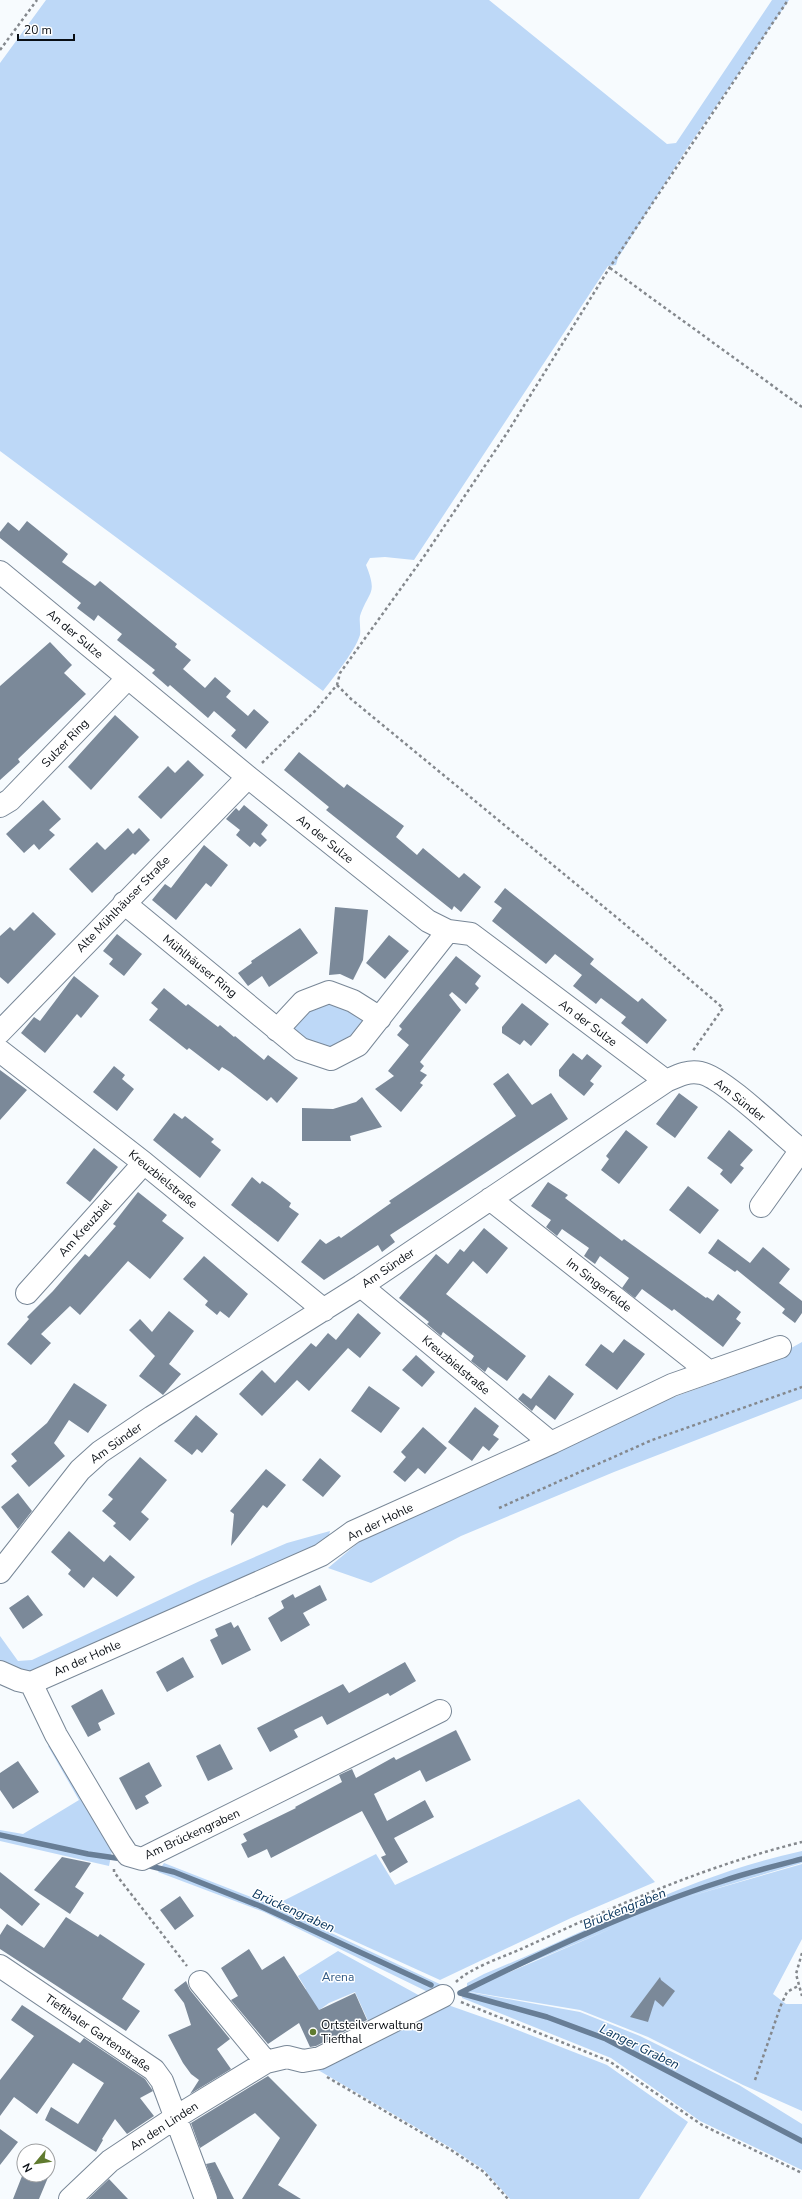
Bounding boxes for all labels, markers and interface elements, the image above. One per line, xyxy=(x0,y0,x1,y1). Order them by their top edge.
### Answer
scale bar xyxy=(18,16,74,42)
text: 20 m xyxy=(24,22,52,38)
street label: An der Sulze xyxy=(43,606,107,662)
street label: Sulzer Ring xyxy=(38,715,92,771)
street label: An der Sulze xyxy=(293,811,357,867)
street label: Alte Mühlhäuser Straße xyxy=(73,852,173,956)
street label: Mühlhäuser Ring xyxy=(159,931,241,1001)
street label: An der Sulze xyxy=(556,996,620,1050)
street label: Am Sünder xyxy=(711,1075,769,1125)
street label: Kreuzbielstraße xyxy=(125,1146,201,1212)
street label: Am Kreuzbiel xyxy=(55,1195,115,1260)
street label: Am Sünder xyxy=(358,1244,418,1292)
street label: Im Singerfelde xyxy=(563,1255,635,1315)
street label: Kreuzbielstraße xyxy=(419,1332,493,1398)
street label: Am Sünder xyxy=(87,1418,146,1467)
street label: An der Hohle xyxy=(344,1499,416,1545)
street label: An der Hohle xyxy=(51,1636,123,1680)
street label: Am Brückengraben xyxy=(142,1805,242,1863)
water label: Brückengraben xyxy=(580,1884,669,1934)
water label: Brückengraben xyxy=(250,1885,338,1937)
park label: Arena xyxy=(322,1969,354,1985)
street label: Tiefthaler Gartenstraße xyxy=(42,1990,154,2076)
place label: Ortsteilverwaltung Tiefthal xyxy=(321,2017,423,2047)
water label: Langer Graben xyxy=(597,2020,682,2074)
marker: Ortsteilverwaltung Tiefthal xyxy=(308,2027,318,2037)
street label: An den Linden xyxy=(127,2098,201,2154)
north arrow xyxy=(16,2143,56,2183)
text: N xyxy=(19,2160,36,2175)

